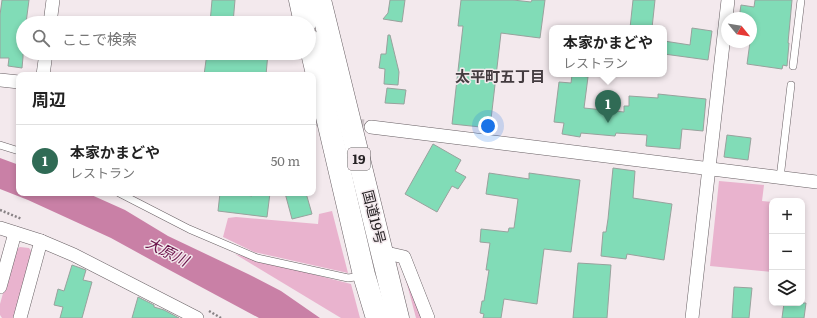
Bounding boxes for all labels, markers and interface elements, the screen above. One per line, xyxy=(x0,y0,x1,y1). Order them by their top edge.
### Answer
north arrow xyxy=(721,12,757,48)
search box xyxy=(16,16,316,60)
popup xyxy=(549,25,667,77)
icon: search xyxy=(30,27,52,49)
text: ここで検索 xyxy=(62,27,137,50)
text: 本家かまどや xyxy=(563,30,653,53)
text: レストラン xyxy=(563,53,628,72)
district label: 太平町五丁目 xyxy=(455,64,545,87)
text: 周辺 xyxy=(32,86,66,111)
pin: 1 xyxy=(595,90,621,123)
your location xyxy=(478,116,498,136)
text: 本家かまどや xyxy=(70,140,160,163)
road number: 19 xyxy=(348,148,370,170)
text: 1 xyxy=(42,151,48,170)
text: 50 m xyxy=(271,151,300,170)
text: レストラン xyxy=(70,163,135,182)
street label: 国道19号 xyxy=(359,188,391,246)
map controls xyxy=(769,198,805,306)
button: + xyxy=(769,198,805,234)
water label: 大原川 xyxy=(142,230,195,272)
button: − xyxy=(769,234,805,270)
button: layers xyxy=(769,270,805,306)

